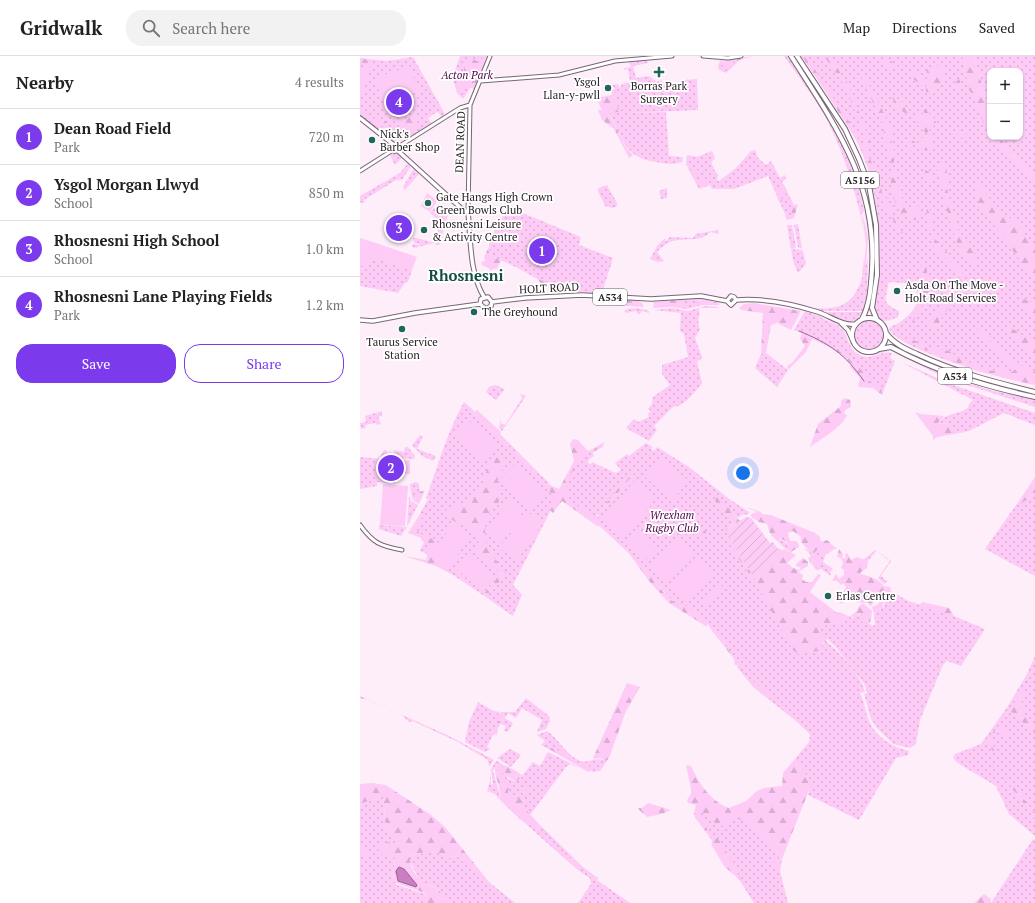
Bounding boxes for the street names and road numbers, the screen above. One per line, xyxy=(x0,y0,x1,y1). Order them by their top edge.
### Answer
street label: DEAN ROAD xyxy=(452,111,468,173)
road number: A5156 xyxy=(841,172,879,188)
street label: HOLT ROAD xyxy=(519,279,580,297)
road number: A534 xyxy=(593,289,627,305)
road number: A534 xyxy=(938,368,972,384)

